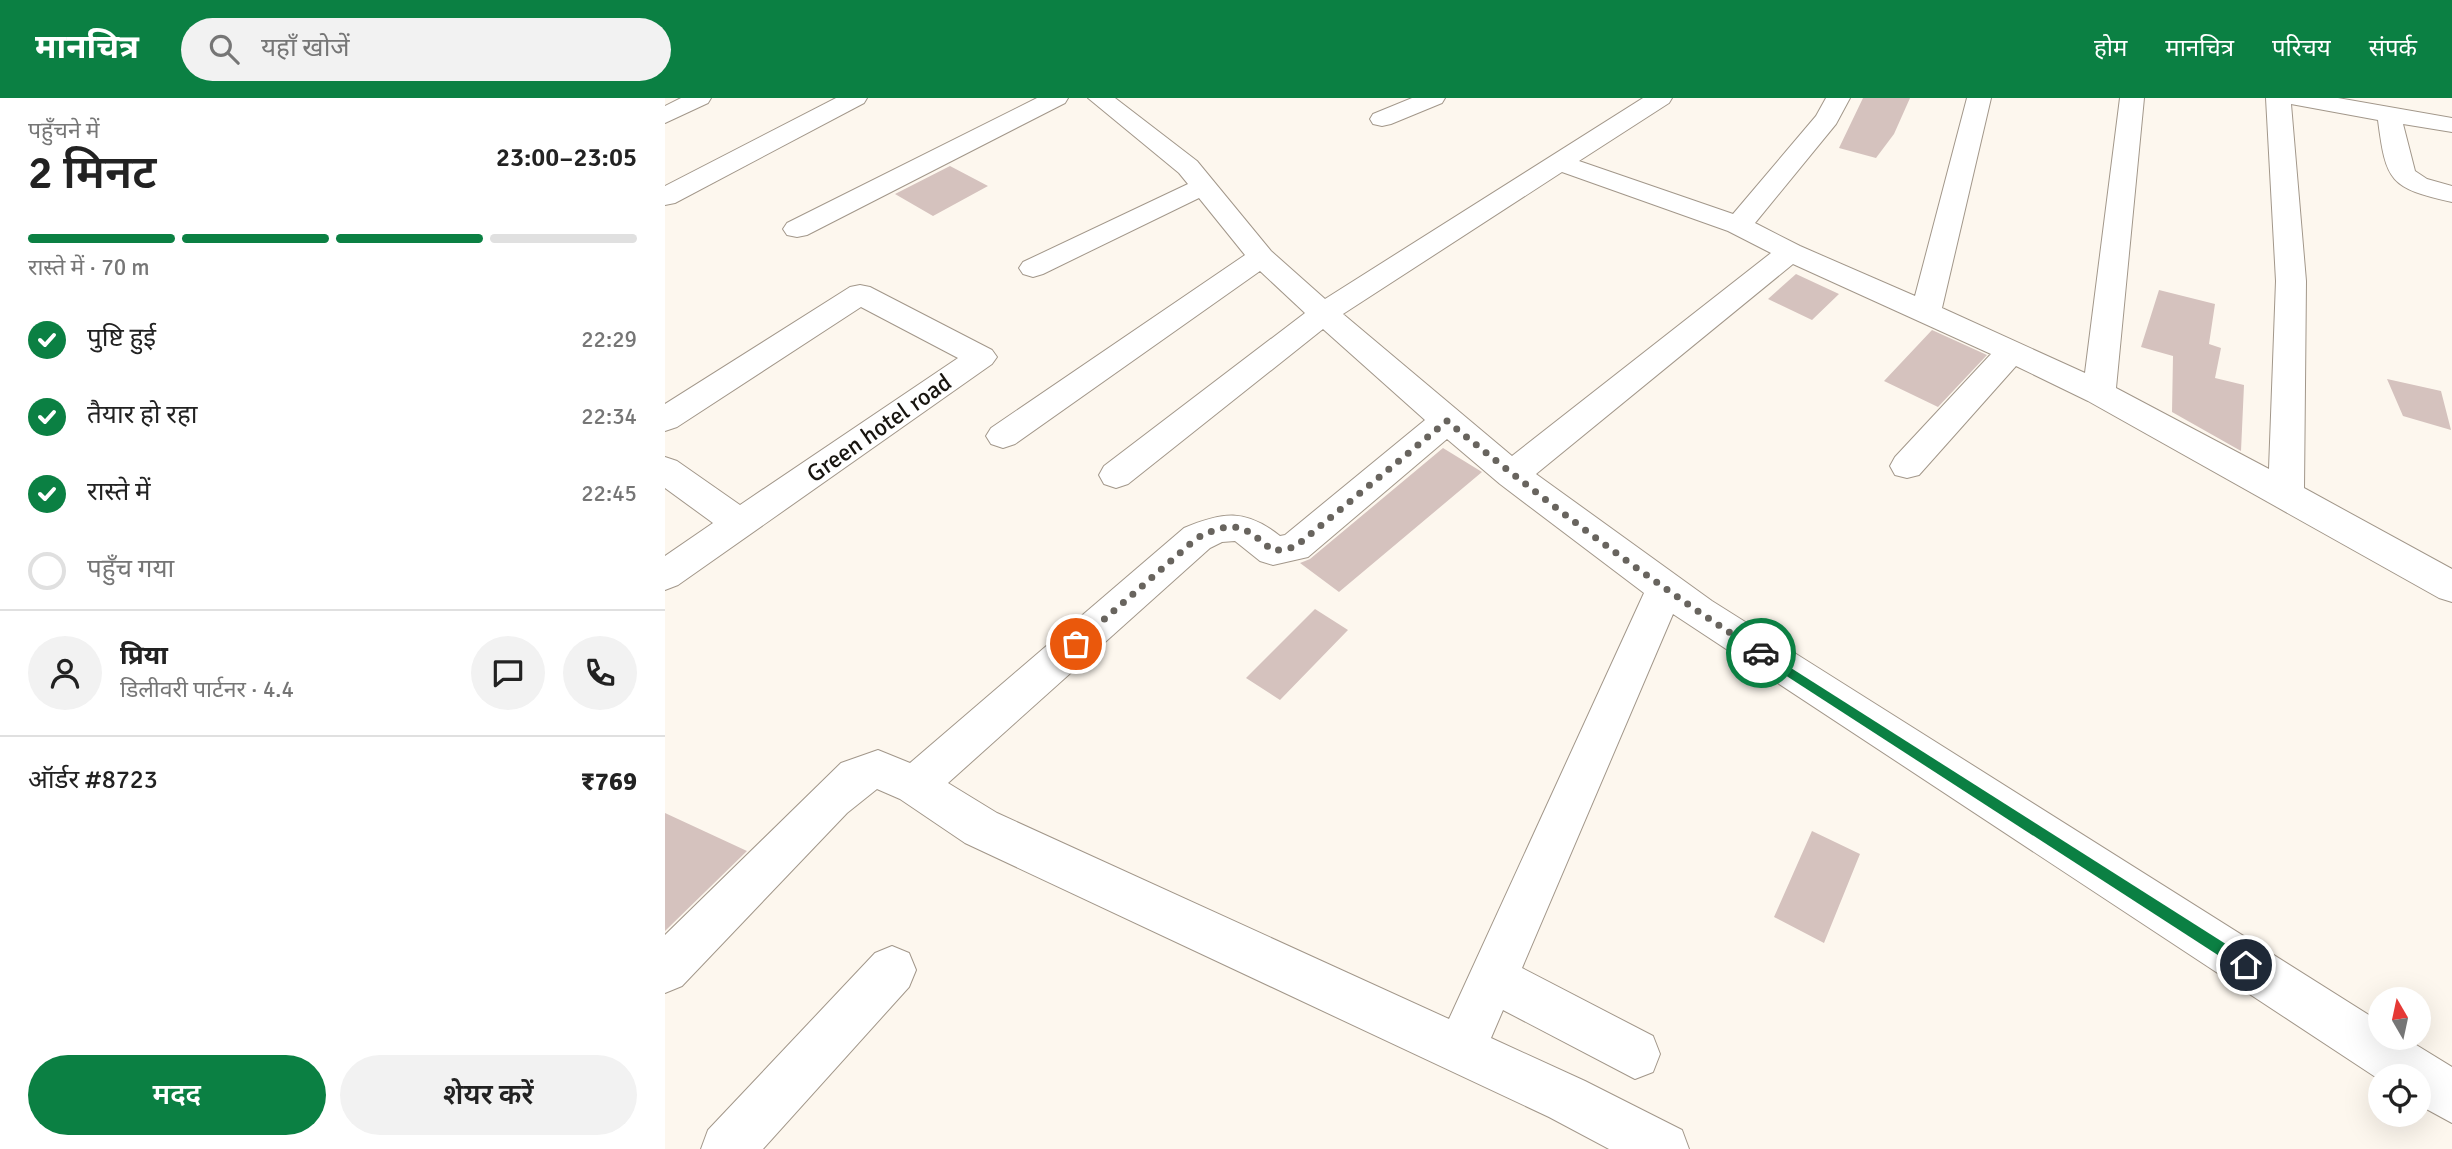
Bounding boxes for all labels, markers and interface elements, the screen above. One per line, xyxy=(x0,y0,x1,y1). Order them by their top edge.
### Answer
search box xyxy=(181,18,671,81)
text: मानचित्र xyxy=(35,27,139,68)
icon: search xyxy=(205,30,243,68)
text: यहाँ खोजें xyxy=(261,32,350,64)
text: होम xyxy=(2094,33,2127,63)
text: मानचित्र xyxy=(2165,33,2234,63)
text: परिचय xyxy=(2272,33,2331,63)
text: संपर्क xyxy=(2369,33,2417,63)
text: पहुँचने में xyxy=(28,116,99,145)
text: 23:00–23:05 xyxy=(496,142,637,174)
text: 2 मिनट xyxy=(28,145,156,201)
text: रास्ते में · 70 m xyxy=(28,253,150,282)
icon: check xyxy=(28,321,66,359)
text: पुष्टि हुई xyxy=(87,322,156,354)
text: 22:29 xyxy=(581,325,637,354)
street label: Green hotel road xyxy=(801,367,957,489)
icon: check xyxy=(28,398,66,436)
text: तैयार हो रहा xyxy=(87,399,197,431)
text: 22:34 xyxy=(581,402,637,431)
icon: check xyxy=(28,475,66,513)
text: रास्ते में xyxy=(87,476,151,508)
text: 22:45 xyxy=(581,479,637,508)
text: पहुँच गया xyxy=(87,553,174,585)
pin xyxy=(1046,614,1106,674)
courier xyxy=(1726,618,1796,688)
icon: bag xyxy=(1057,625,1095,663)
icon: car xyxy=(1742,634,1780,672)
button: person xyxy=(28,636,102,710)
button: chat xyxy=(471,636,545,710)
button: phone xyxy=(563,636,637,710)
text: प्रिया xyxy=(120,640,168,672)
text: डिलीवरी पार्टनर · 4.4 xyxy=(120,675,294,704)
text: ऑर्डर #8723 xyxy=(28,764,158,796)
text: ₹769 xyxy=(581,766,637,798)
pin xyxy=(2216,935,2276,995)
icon: home xyxy=(2227,946,2265,984)
north arrow xyxy=(2368,987,2431,1050)
map controls xyxy=(2368,987,2431,1127)
button: मदद xyxy=(28,1055,326,1135)
button: शेयर करें xyxy=(340,1055,637,1135)
button: locate xyxy=(2368,1064,2431,1127)

